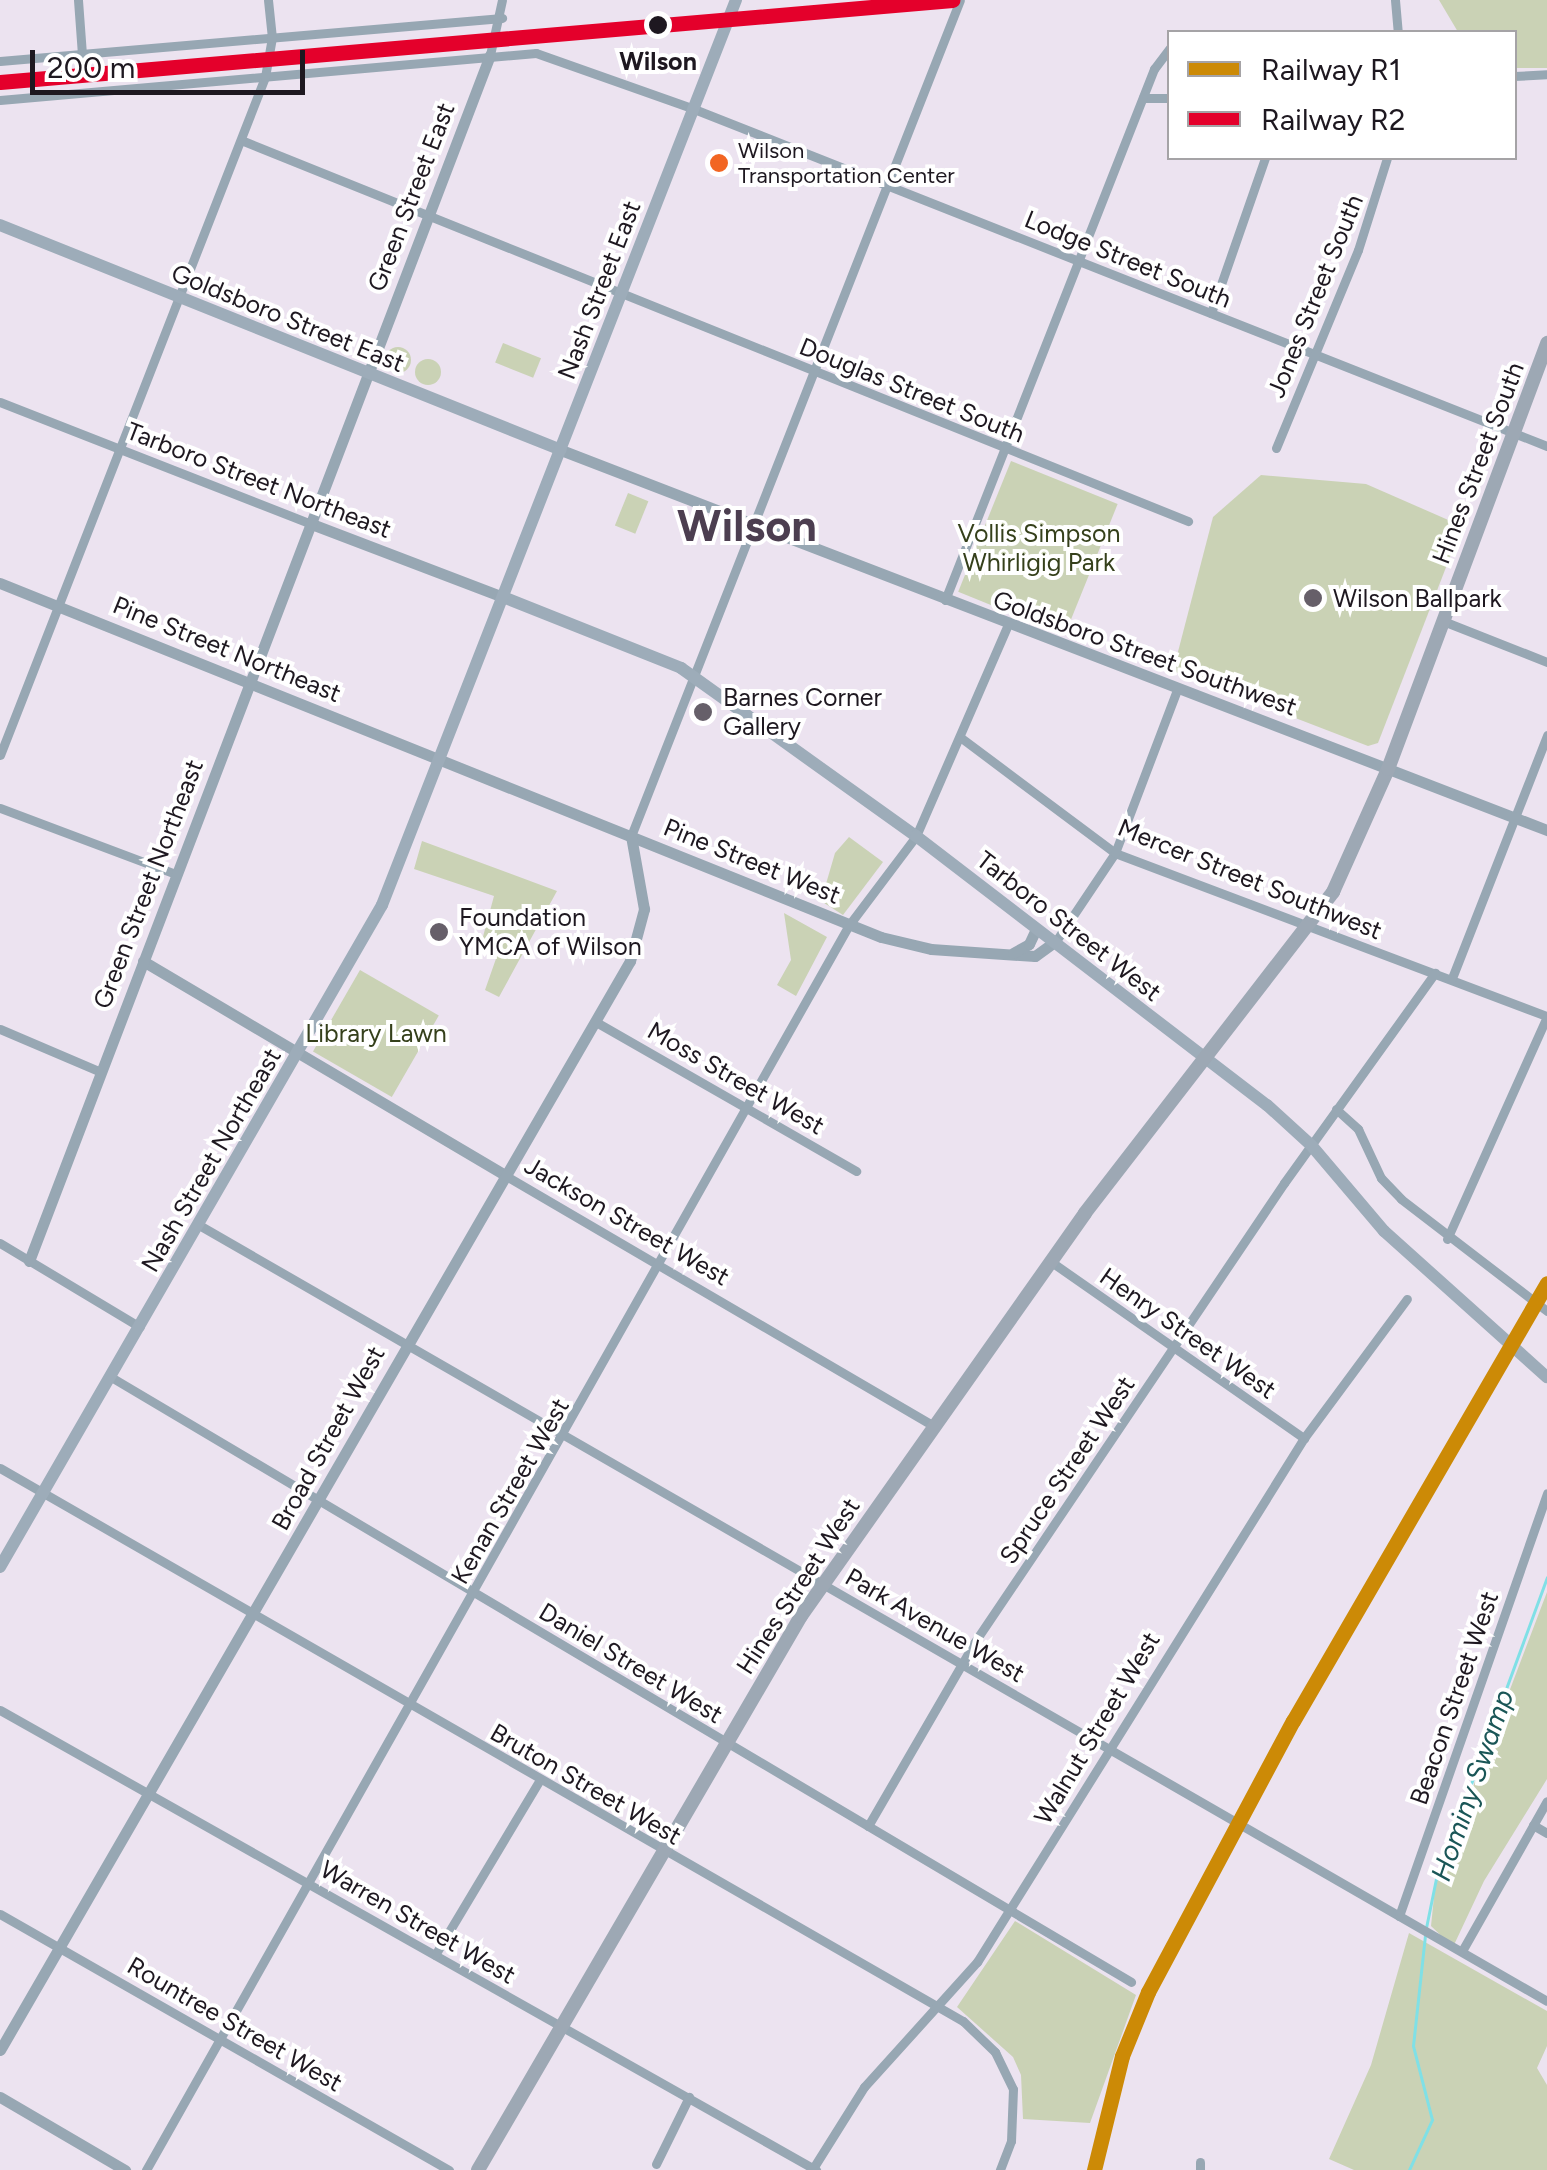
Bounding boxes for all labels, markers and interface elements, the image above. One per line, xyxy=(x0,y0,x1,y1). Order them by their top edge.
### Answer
marker: Wilson xyxy=(642,9,674,41)
scale bar xyxy=(35,30,310,92)
legend xyxy=(1167,30,1517,160)
place label: Wilson xyxy=(619,46,697,76)
text: 200 m xyxy=(47,49,135,86)
text: Railway R1 xyxy=(1261,51,1401,88)
street label: Green Street East xyxy=(361,98,461,296)
text: Railway R2 xyxy=(1261,101,1406,138)
place label: Wilson Transportation Center xyxy=(738,137,955,188)
marker: Wilson Transportation Center xyxy=(709,153,729,173)
street label: Jones Street South xyxy=(1261,190,1369,402)
street label: Nash Street East xyxy=(551,197,647,383)
street label: Lodge Street South xyxy=(1020,204,1236,314)
street label: Goldsboro Street East xyxy=(167,258,409,378)
street label: Douglas Street South xyxy=(795,331,1029,449)
street label: Hines Street South xyxy=(1426,358,1530,568)
street label: Tarboro Street Northeast xyxy=(122,416,396,544)
district label: Wilson xyxy=(677,499,817,553)
park label: Vollis Simpson Whirligig Park xyxy=(958,519,1120,578)
place label: Wilson Ballpark xyxy=(1333,583,1502,613)
street label: Goldsboro Street Southwest xyxy=(989,584,1301,722)
marker: Wilson Ballpark xyxy=(1302,587,1324,609)
street label: Pine Street Northeast xyxy=(109,589,345,709)
place label: Barnes Corner Gallery xyxy=(723,683,882,742)
marker: Barnes Corner Gallery xyxy=(692,701,714,723)
street label: Green Street Northeast xyxy=(87,755,209,1013)
street label: Pine Street West xyxy=(659,812,845,910)
street label: Mercer Street Southwest xyxy=(1114,812,1386,946)
street label: Tarboro Street West xyxy=(971,845,1167,1007)
place label: Foundation YMCA of Wilson xyxy=(459,903,642,962)
marker: Foundation YMCA of Wilson xyxy=(428,921,450,943)
street label: Moss Street West xyxy=(642,1015,830,1141)
park label: Library Lawn xyxy=(305,1018,447,1048)
street label: Nash Street Northeast xyxy=(135,1043,287,1277)
street label: Jackson Street West xyxy=(519,1150,735,1292)
street label: Henry Street West xyxy=(1094,1261,1282,1405)
street label: Broad Street West xyxy=(265,1341,391,1535)
street label: Spruce Street West xyxy=(993,1371,1141,1569)
street label: Kenan Street West xyxy=(445,1393,575,1589)
street label: Hines Street West xyxy=(730,1492,866,1680)
street label: Park Avenue West xyxy=(840,1561,1030,1689)
street label: Beacon Street West xyxy=(1403,1587,1505,1809)
street label: Daniel Street West xyxy=(534,1596,728,1730)
street label: Walnut Street West xyxy=(1028,1627,1166,1829)
water label: Hominy Swamp xyxy=(1424,1685,1520,1885)
street label: Bruton Street West xyxy=(485,1717,687,1851)
street label: Warren Street West xyxy=(315,1854,521,1990)
street label: Rountree Street West xyxy=(122,1950,348,2098)

